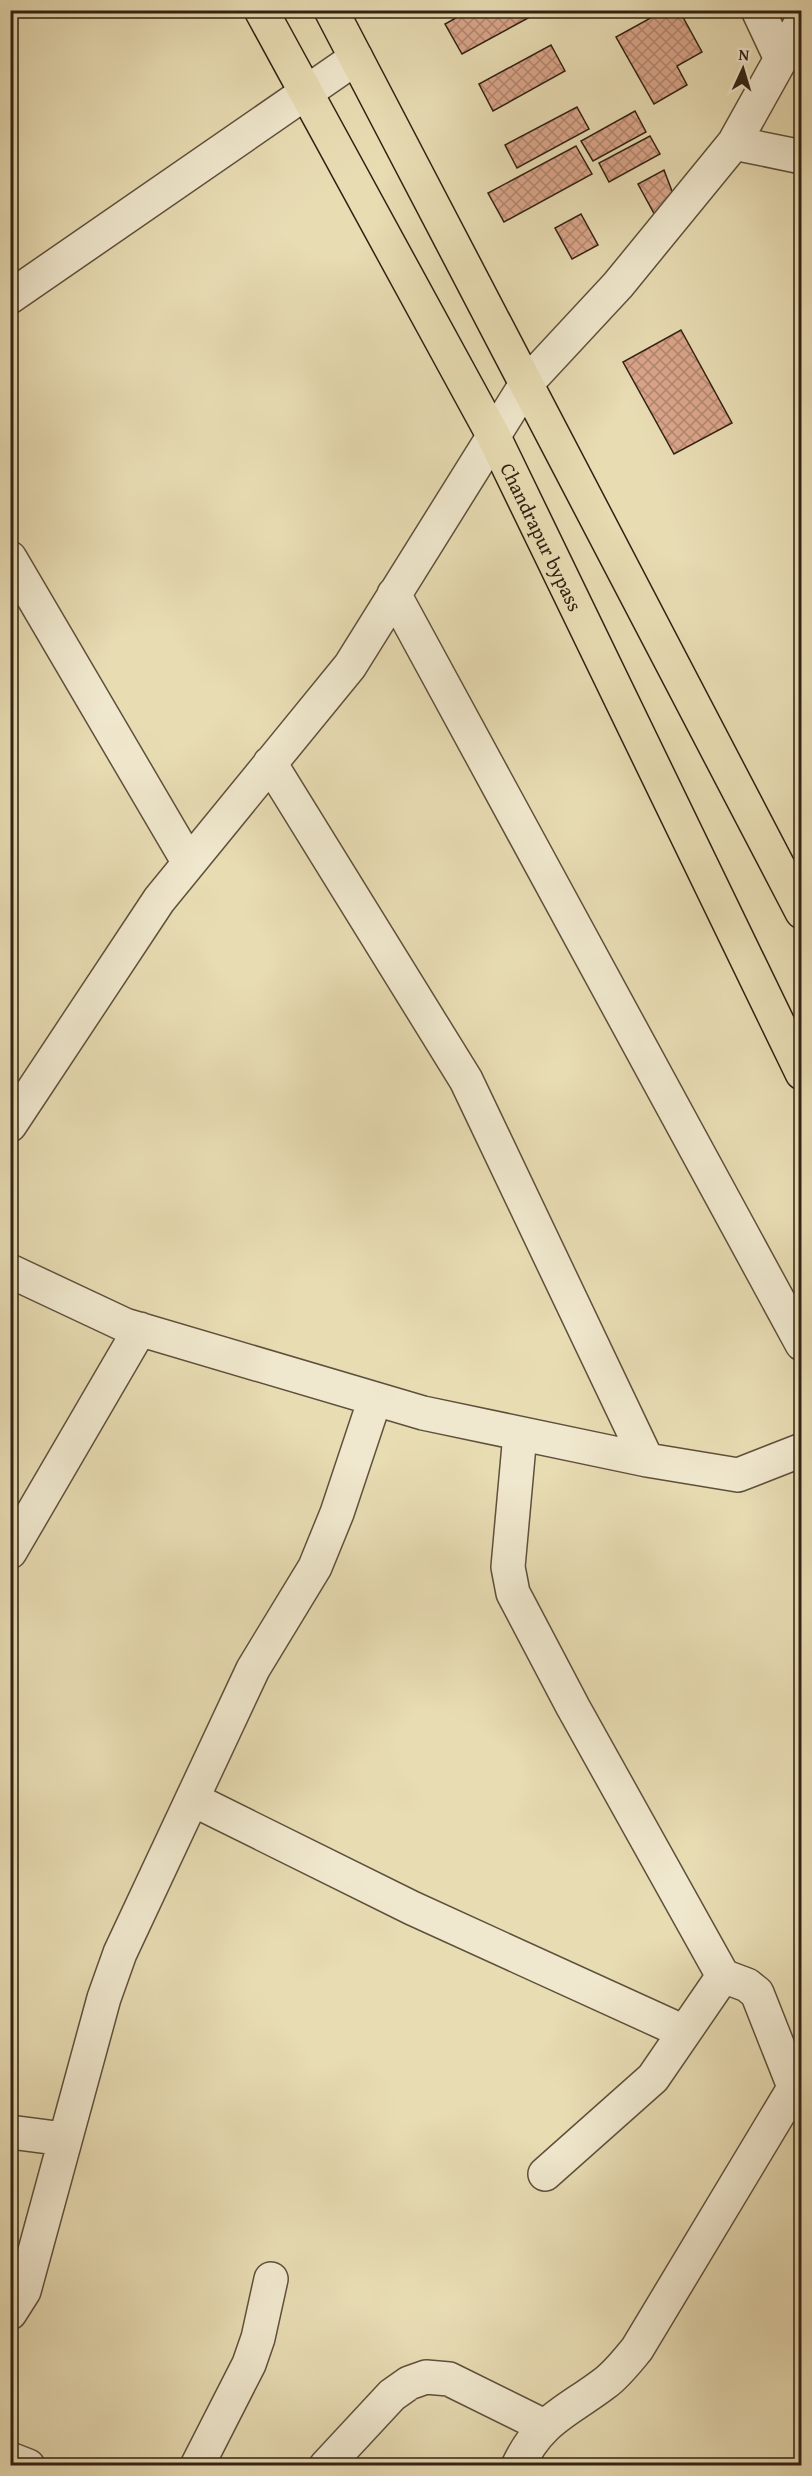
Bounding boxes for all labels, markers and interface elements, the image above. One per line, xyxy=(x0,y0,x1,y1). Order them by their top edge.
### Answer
north arrow xyxy=(713,39,773,99)
text: N xyxy=(738,42,751,66)
street label: Chandrapur bypass xyxy=(494,457,590,616)

